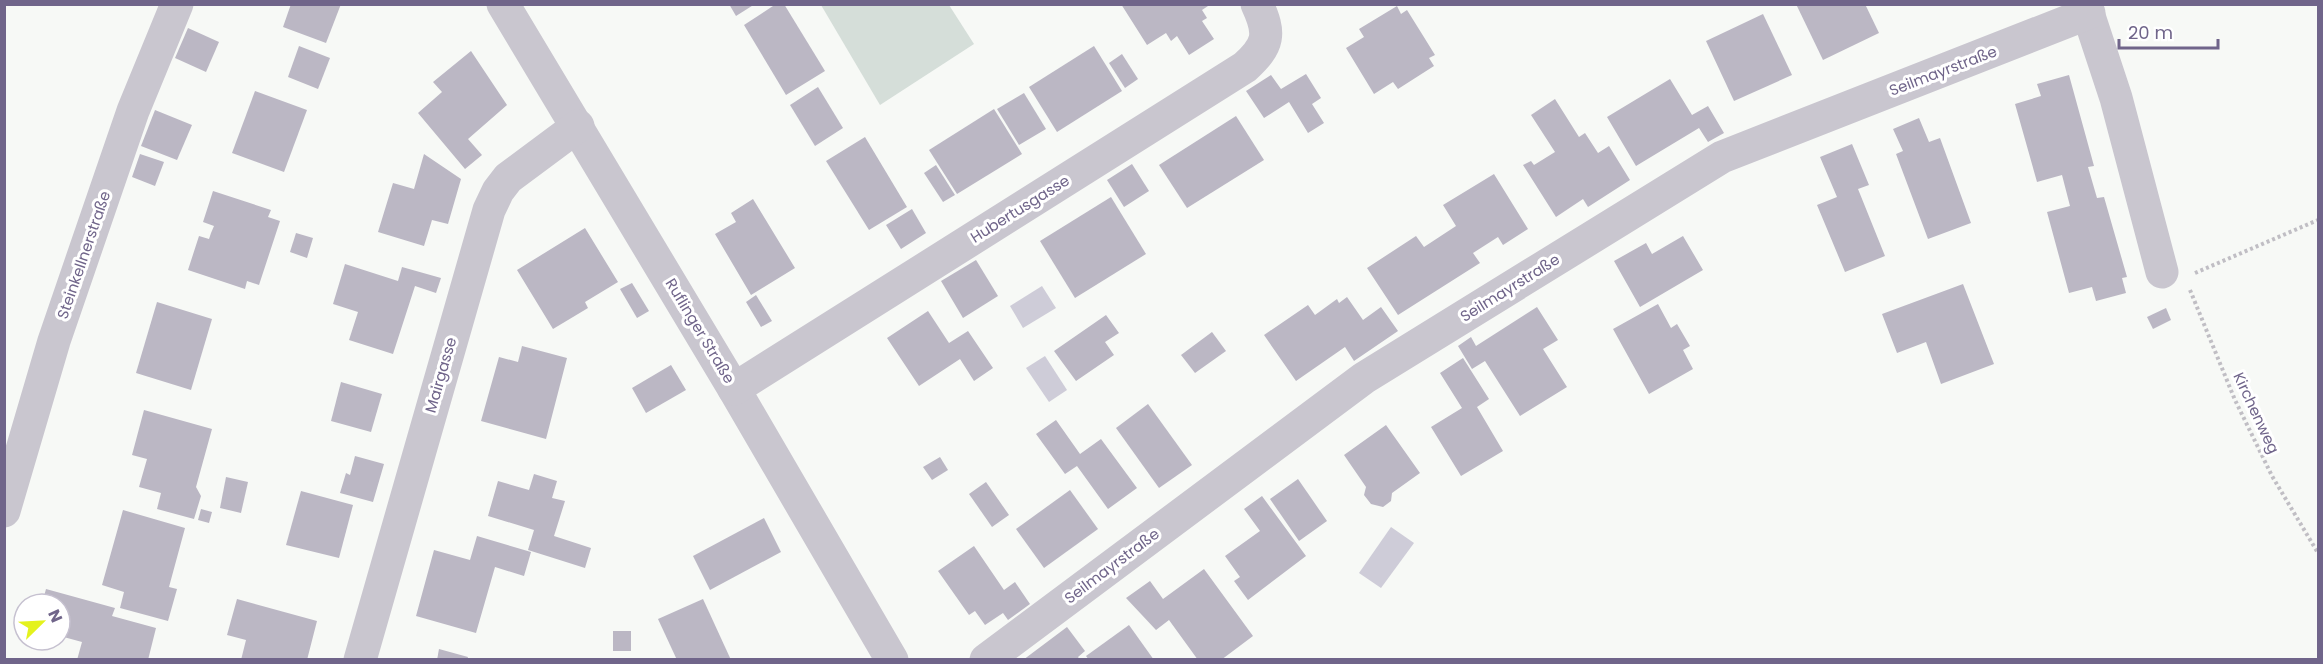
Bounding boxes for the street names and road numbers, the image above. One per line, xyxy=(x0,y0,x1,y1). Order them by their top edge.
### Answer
street label: Seilmayrstraße xyxy=(1886,40,2000,101)
street label: Hubertusgasse xyxy=(966,170,1073,247)
street label: Steinkellnerstraße xyxy=(52,188,115,322)
street label: Seilmayrstraße xyxy=(1456,249,1563,327)
street label: Ruflinger Straße xyxy=(661,274,740,387)
street label: Mairgasse xyxy=(420,335,461,415)
street label: Kirchenweg xyxy=(2228,369,2284,457)
street label: Seilmayrstraße xyxy=(1060,523,1163,608)

